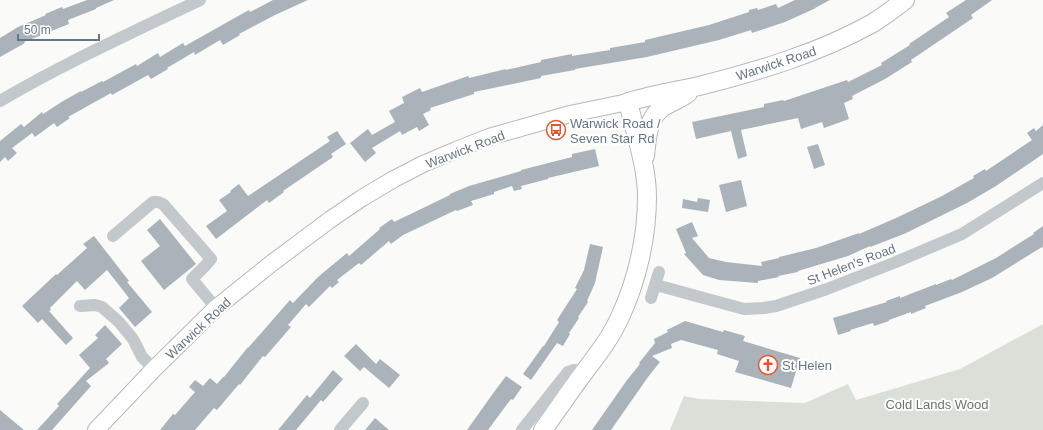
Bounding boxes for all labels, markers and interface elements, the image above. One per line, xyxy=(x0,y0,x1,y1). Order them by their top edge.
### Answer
scale bar xyxy=(18,16,99,42)
text: 50 m xyxy=(24,23,51,37)
street label: Warwick Road xyxy=(734,43,818,83)
place label: Warwick Road / Seven Star Rd xyxy=(570,116,661,146)
bus stop icon: Warwick Road / Seven Star Rd xyxy=(545,119,567,141)
street label: Warwick Road xyxy=(424,128,507,171)
street label: St Helen's Road xyxy=(805,241,898,288)
street label: Warwick Road xyxy=(163,294,234,362)
church icon: St Helen xyxy=(757,354,779,376)
place label: St Helen xyxy=(782,358,832,373)
park label: Cold Lands Wood xyxy=(885,397,989,412)

